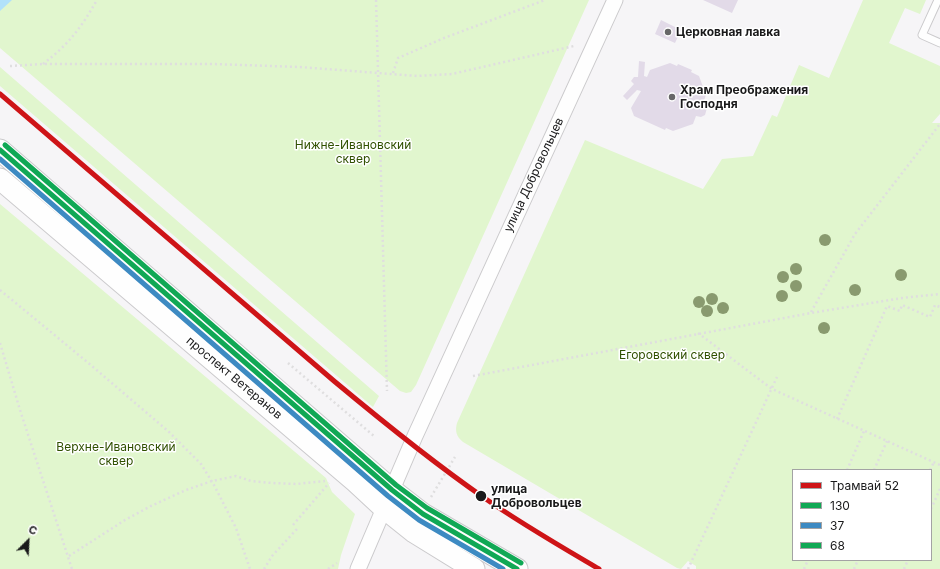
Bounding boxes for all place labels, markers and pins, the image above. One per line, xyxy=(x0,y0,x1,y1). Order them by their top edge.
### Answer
place label: Церковная лавка xyxy=(676,25,780,39)
marker: Церковная лавка xyxy=(663,27,673,37)
place label: Храм Преображения Господня xyxy=(680,83,808,111)
marker: Храм Преображения Господня xyxy=(667,92,677,102)
place label: улица Добровольцев xyxy=(491,482,582,510)
marker: улица Добровольцев xyxy=(474,489,488,503)

